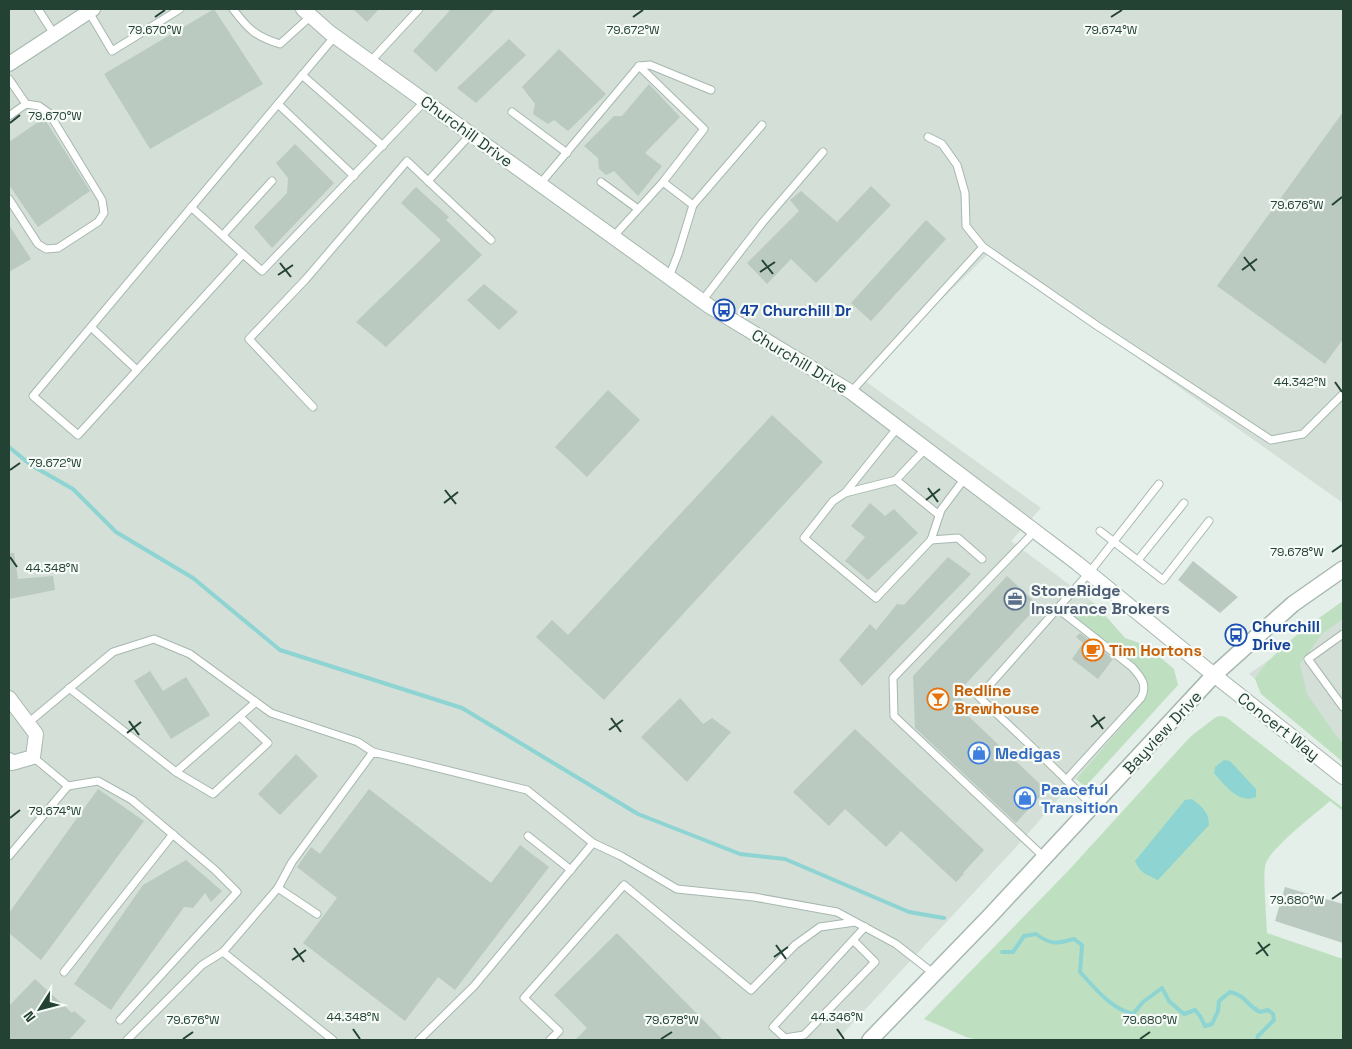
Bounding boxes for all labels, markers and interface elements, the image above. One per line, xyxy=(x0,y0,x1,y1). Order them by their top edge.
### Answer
text: 79.670°W xyxy=(128,22,182,38)
text: 79.672°W xyxy=(606,22,660,38)
text: 79.674°W xyxy=(1085,22,1138,38)
street label: Churchill Drive xyxy=(416,91,517,172)
text: 79.670°W xyxy=(28,108,82,124)
text: 79.676°W xyxy=(1270,197,1324,213)
bus stop icon: 47 Churchill Dr xyxy=(712,298,736,322)
place label: 47 Churchill Dr xyxy=(740,300,851,321)
street label: Churchill Drive xyxy=(748,324,852,399)
text: 44.342°N xyxy=(1274,374,1326,390)
text: 79.672°W xyxy=(28,455,82,471)
text: 79.678°W xyxy=(1270,544,1324,560)
text: 44.348°N xyxy=(26,560,78,576)
place label: StoneRidge Insurance Brokers xyxy=(1031,580,1170,619)
office icon: StoneRidge Insurance Brokers xyxy=(1003,587,1027,611)
place label: Churchill Drive xyxy=(1252,616,1320,655)
bus stop icon: Churchill Drive xyxy=(1224,623,1248,647)
cafe icon: Tim Hortons xyxy=(1081,638,1105,662)
place label: Tim Hortons xyxy=(1109,640,1202,661)
place label: Redline Brewhouse xyxy=(954,680,1040,719)
street label: Bayview Drive xyxy=(1118,686,1206,778)
bar icon: Redline Brewhouse xyxy=(926,687,950,711)
street label: Concert Way xyxy=(1233,688,1324,765)
shop icon: Medigas xyxy=(967,741,991,765)
place label: Medigas xyxy=(995,743,1061,764)
place label: Peaceful Transition xyxy=(1041,779,1118,818)
shop icon: Peaceful Transition xyxy=(1013,786,1037,810)
text: 79.674°W xyxy=(29,803,82,819)
text: 79.680°W xyxy=(1270,892,1325,908)
north arrow xyxy=(15,984,65,1034)
text: N xyxy=(19,1008,40,1026)
text: 44.348°N xyxy=(327,1009,379,1025)
text: 44.346°N xyxy=(811,1009,863,1025)
text: 79.676°W xyxy=(166,1012,220,1028)
text: 79.678°W xyxy=(645,1012,699,1028)
text: 79.680°W xyxy=(1123,1012,1178,1028)

